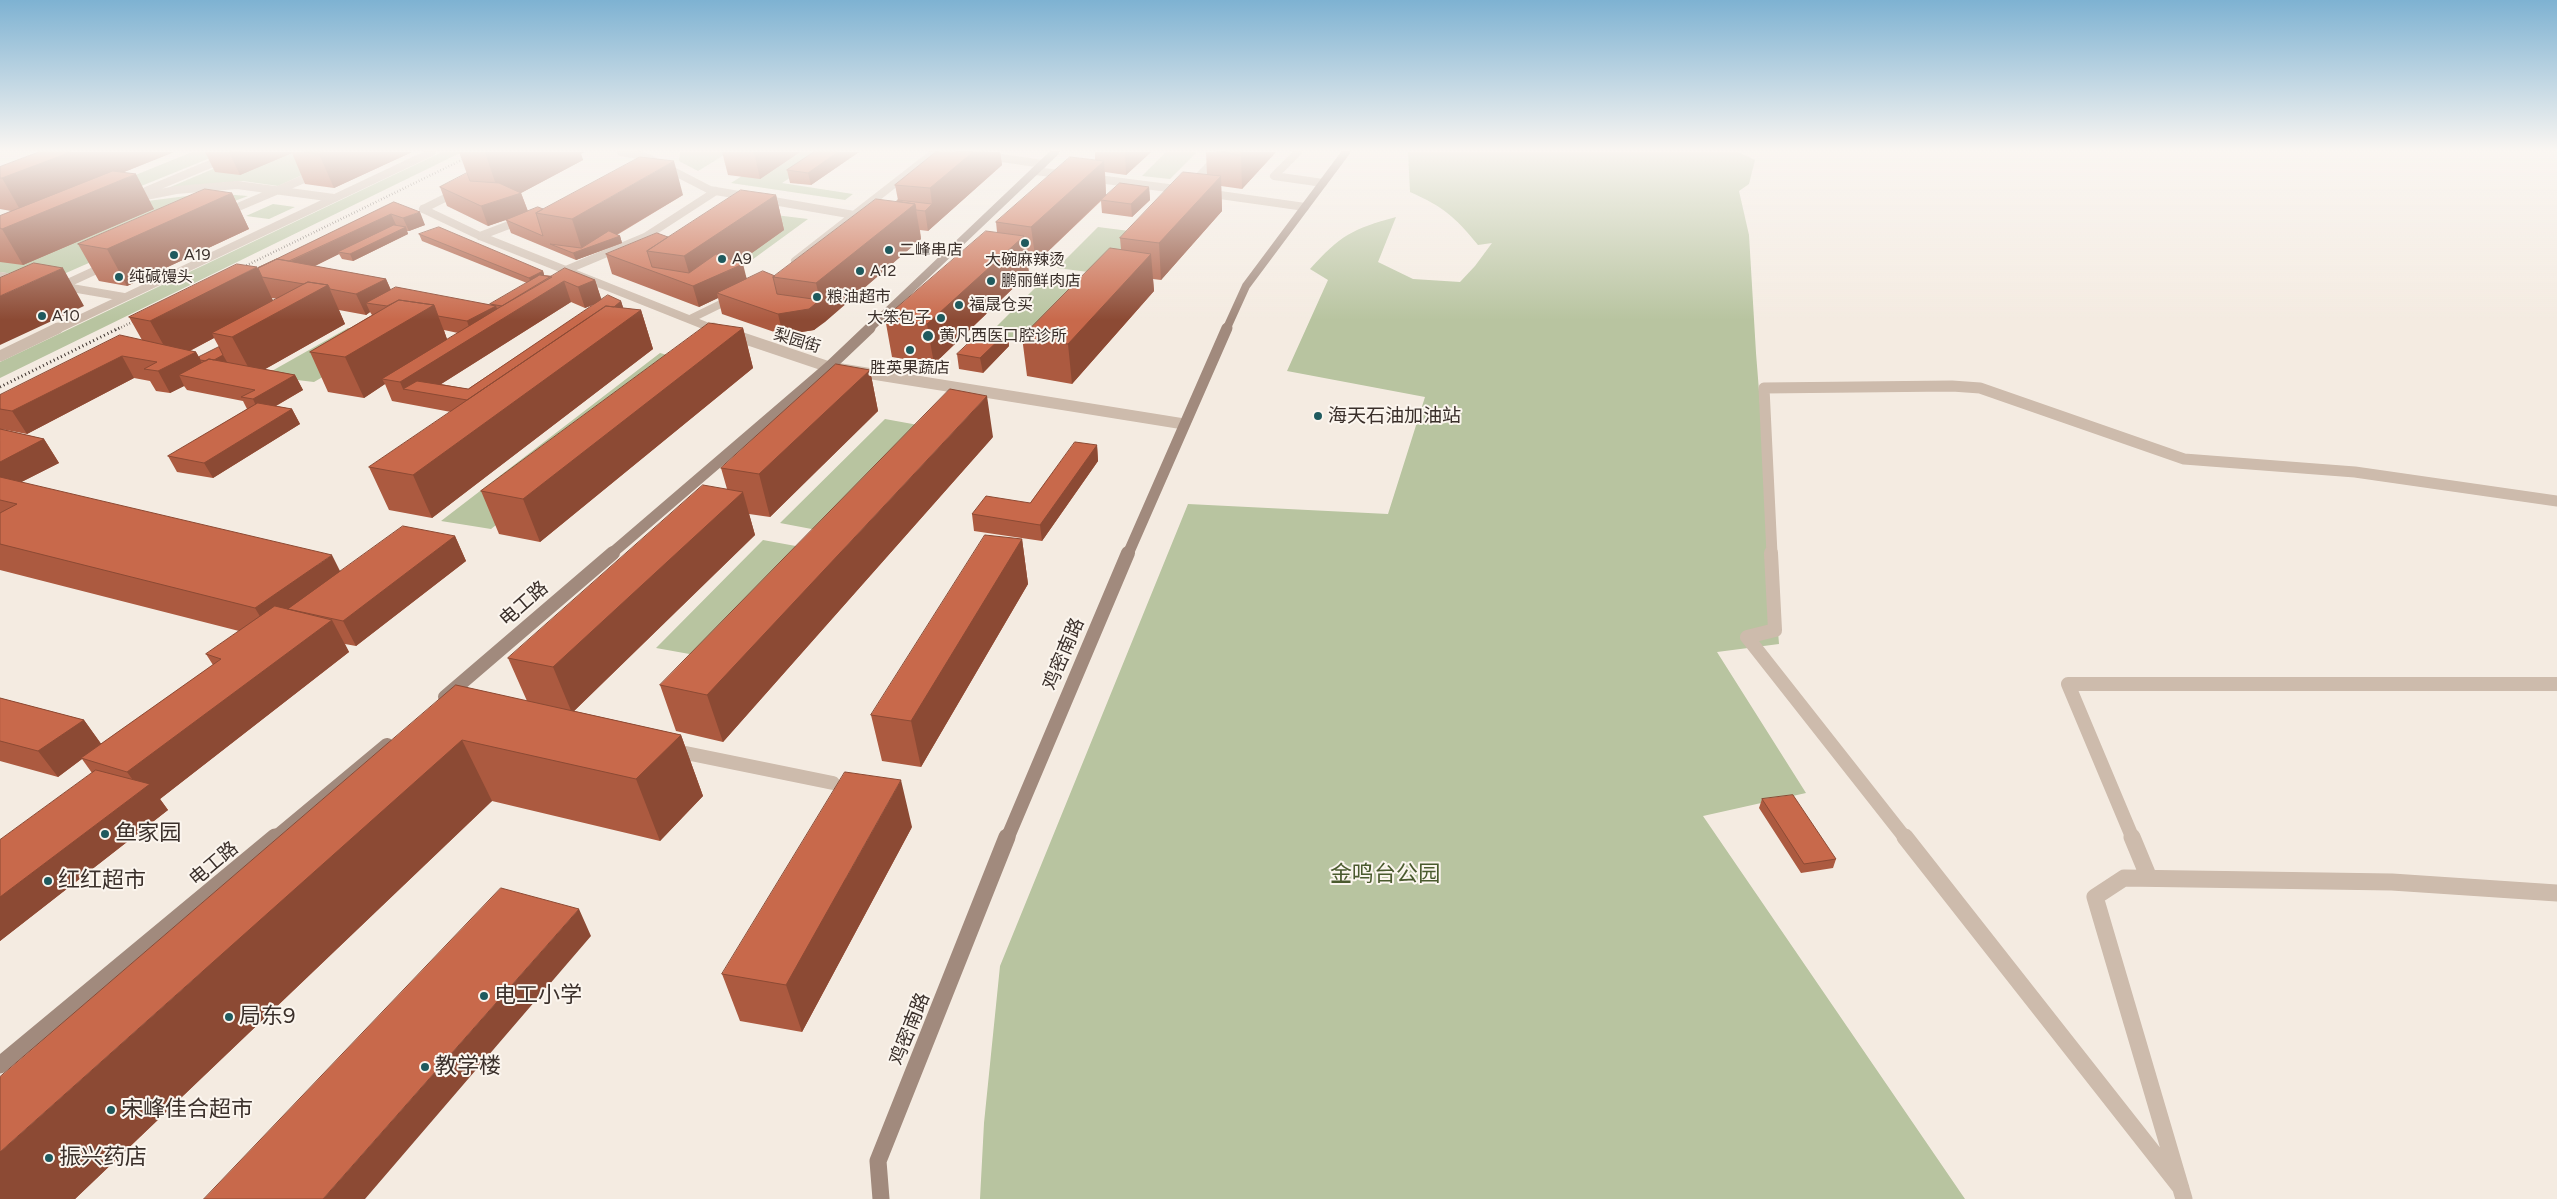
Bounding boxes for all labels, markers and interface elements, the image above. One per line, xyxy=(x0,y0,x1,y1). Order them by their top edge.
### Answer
marker: 大碗麻辣烫 xyxy=(1019,237,1031,249)
place label: 二峰串店 xyxy=(899,240,963,260)
marker: 二峰串店 xyxy=(883,244,895,256)
place label: A19 xyxy=(184,245,210,265)
marker: A19 xyxy=(168,249,180,261)
place label: A9 xyxy=(732,249,752,269)
place label: 大碗麻辣烫 xyxy=(985,250,1065,270)
marker: A9 xyxy=(716,253,728,265)
place label: A12 xyxy=(870,261,896,281)
marker: A12 xyxy=(854,265,866,277)
place label: 纯碱馒头 xyxy=(129,267,193,287)
marker: 纯碱馒头 xyxy=(113,271,125,283)
place label: 鹏丽鲜肉店 xyxy=(1001,271,1081,291)
marker: 鹏丽鲜肉店 xyxy=(985,275,997,287)
place label: 粮油超市 xyxy=(827,287,891,307)
marker: 粮油超市 xyxy=(811,291,823,303)
place label: 福晟仓买 xyxy=(969,295,1033,315)
marker: 福晟仓买 xyxy=(953,299,965,311)
place label: A10 xyxy=(52,306,80,326)
place label: 大笨包子 xyxy=(867,308,931,328)
marker: A10 xyxy=(36,310,48,322)
marker: 大笨包子 xyxy=(935,312,947,324)
street label: 梨园街 xyxy=(771,325,823,357)
place label: 黄凡西医口腔诊所 xyxy=(939,326,1067,346)
marker: 黄凡西医口腔诊所 xyxy=(921,329,935,343)
marker: 胜英果蔬店 xyxy=(904,344,916,356)
place label: 胜英果蔬店 xyxy=(870,358,950,378)
place label: 海天石油加油站 xyxy=(1328,405,1461,427)
marker: 海天石油加油站 xyxy=(1312,410,1324,422)
street label: 电工路 xyxy=(495,577,553,631)
street label: 鸡密南路 xyxy=(1039,615,1089,693)
place label: 鱼家园 xyxy=(115,821,181,847)
marker: 鱼家园 xyxy=(99,828,111,840)
street label: 电工路 xyxy=(185,837,243,891)
park label: 金鸣台公园 xyxy=(1330,862,1440,888)
place label: 红红超市 xyxy=(58,868,146,894)
marker: 红红超市 xyxy=(42,875,54,887)
place label: 电工小学 xyxy=(494,983,582,1009)
street label: 鸡密南路 xyxy=(885,989,935,1069)
marker: 电工小学 xyxy=(478,990,490,1002)
place label: 局东9 xyxy=(239,1004,295,1030)
marker: 局东9 xyxy=(223,1011,235,1023)
place label: 教学楼 xyxy=(435,1054,501,1080)
marker: 教学楼 xyxy=(419,1061,431,1073)
place label: 宋峰佳合超市 xyxy=(121,1097,253,1123)
marker: 宋峰佳合超市 xyxy=(105,1104,117,1116)
place label: 振兴药店 xyxy=(59,1145,147,1171)
marker: 振兴药店 xyxy=(43,1152,55,1164)

